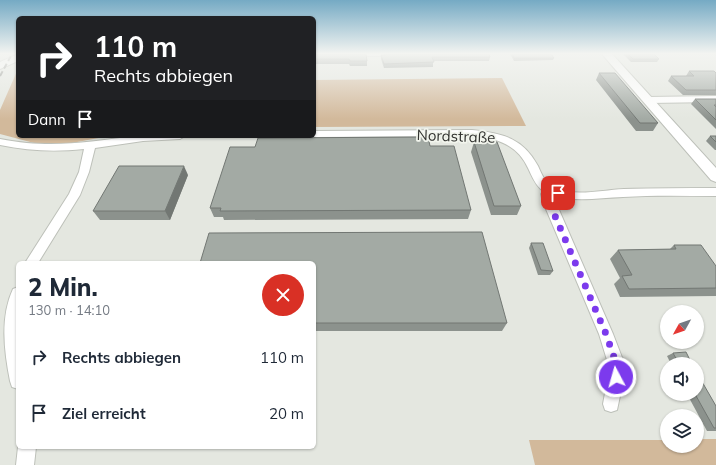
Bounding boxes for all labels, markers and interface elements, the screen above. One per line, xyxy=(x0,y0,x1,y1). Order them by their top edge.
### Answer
text: 110 m xyxy=(94,29,177,64)
icon: right xyxy=(28,32,80,84)
text: Rechts abbiegen xyxy=(94,64,233,87)
icon: arrive xyxy=(74,108,96,130)
text: Dann xyxy=(28,110,66,129)
street label: Nordstraße xyxy=(416,125,496,147)
pin xyxy=(541,176,575,210)
icon: arrive xyxy=(547,182,569,204)
text: 2 Min. xyxy=(28,272,98,302)
button: close xyxy=(262,274,304,316)
text: 130 m · 14:10 xyxy=(28,302,110,318)
north arrow xyxy=(660,305,704,349)
map controls xyxy=(660,305,704,453)
icon: right xyxy=(28,346,50,368)
text: Rechts abbiegen xyxy=(62,348,181,367)
text: 110 m xyxy=(260,348,304,367)
position arrow xyxy=(595,356,637,398)
button: sound xyxy=(660,357,704,401)
icon: arrive xyxy=(28,402,50,424)
text: Ziel erreicht xyxy=(62,404,146,423)
text: 20 m xyxy=(269,404,304,423)
button: layers xyxy=(660,409,704,453)

